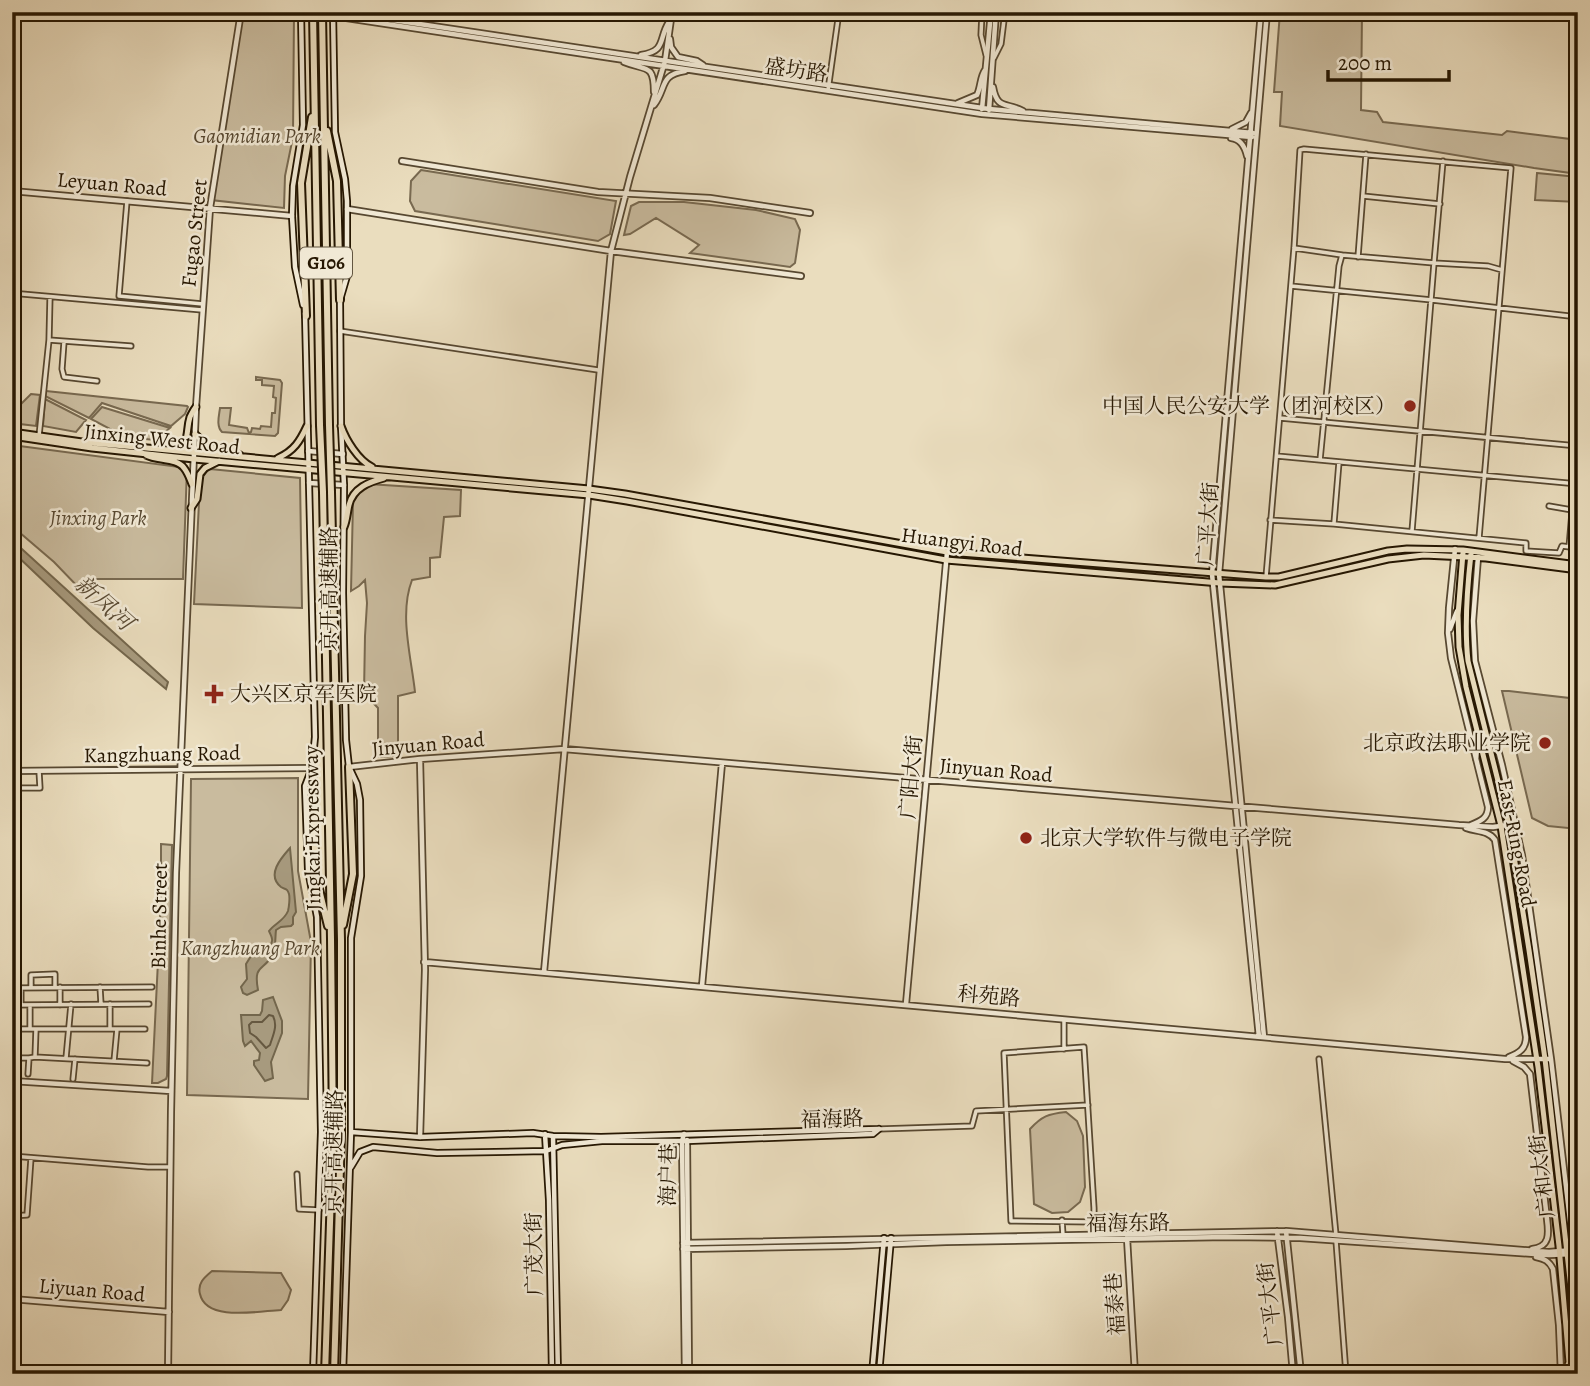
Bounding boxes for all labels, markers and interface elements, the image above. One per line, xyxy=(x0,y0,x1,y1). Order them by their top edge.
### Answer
scale bar xyxy=(1328,38,1448,82)
text: 200 m xyxy=(1338,49,1392,77)
street label: 盛坊路 xyxy=(763,52,829,88)
park label: Gaomidian Park xyxy=(193,122,321,150)
street label: Leyuan Road xyxy=(56,165,169,203)
street label: Fugao Street xyxy=(174,178,214,288)
road number: G106 xyxy=(300,247,352,278)
place label: 中国人民公安大学（团河校区） xyxy=(1102,392,1396,420)
marker: 中国人民公安大学（团河校区） xyxy=(1402,398,1418,414)
street label: Jinxing West Road xyxy=(83,417,242,461)
street label: 广平大街 xyxy=(1191,481,1225,567)
park label: Jinxing Park xyxy=(48,504,147,532)
street label: Huangyi Road xyxy=(900,521,1025,563)
street label: 京开高速辅路 xyxy=(315,526,343,652)
water label: 新凤河 xyxy=(68,568,143,640)
place label: 大兴区京军医院 xyxy=(230,680,377,708)
marker: 大兴区京军医院 xyxy=(204,684,224,704)
street label: Jinyuan Road xyxy=(370,725,486,763)
place label: 北京政法职业学院 xyxy=(1363,729,1531,757)
street label: 广阳大街 xyxy=(893,734,929,820)
marker: 北京政法职业学院 xyxy=(1537,735,1553,751)
street label: Kangzhuang Road xyxy=(83,739,241,769)
street label: Jingkai Expressway xyxy=(297,745,327,911)
street label: Jinyuan Road xyxy=(938,751,1054,789)
street label: East Ring Road xyxy=(1491,777,1543,910)
place label: 北京大学软件与微电子学院 xyxy=(1040,824,1292,852)
marker: 北京大学软件与微电子学院 xyxy=(1018,830,1034,846)
street label: Binhe Street xyxy=(144,863,174,969)
park label: Kangzhuang Park xyxy=(180,934,320,962)
street label: 科苑路 xyxy=(956,979,1022,1013)
street label: 京开高速辅路 xyxy=(319,1089,349,1215)
street label: 福海路 xyxy=(800,1104,864,1134)
street label: 广和大街 xyxy=(1523,1133,1561,1219)
street label: 海户巷 xyxy=(653,1143,683,1207)
street label: 福海东路 xyxy=(1086,1208,1170,1238)
street label: 广茂大街 xyxy=(519,1212,549,1296)
street label: 广平大街 xyxy=(1251,1261,1289,1347)
street label: Liyuan Road xyxy=(38,1271,147,1309)
street label: 福泰巷 xyxy=(1099,1272,1131,1336)

